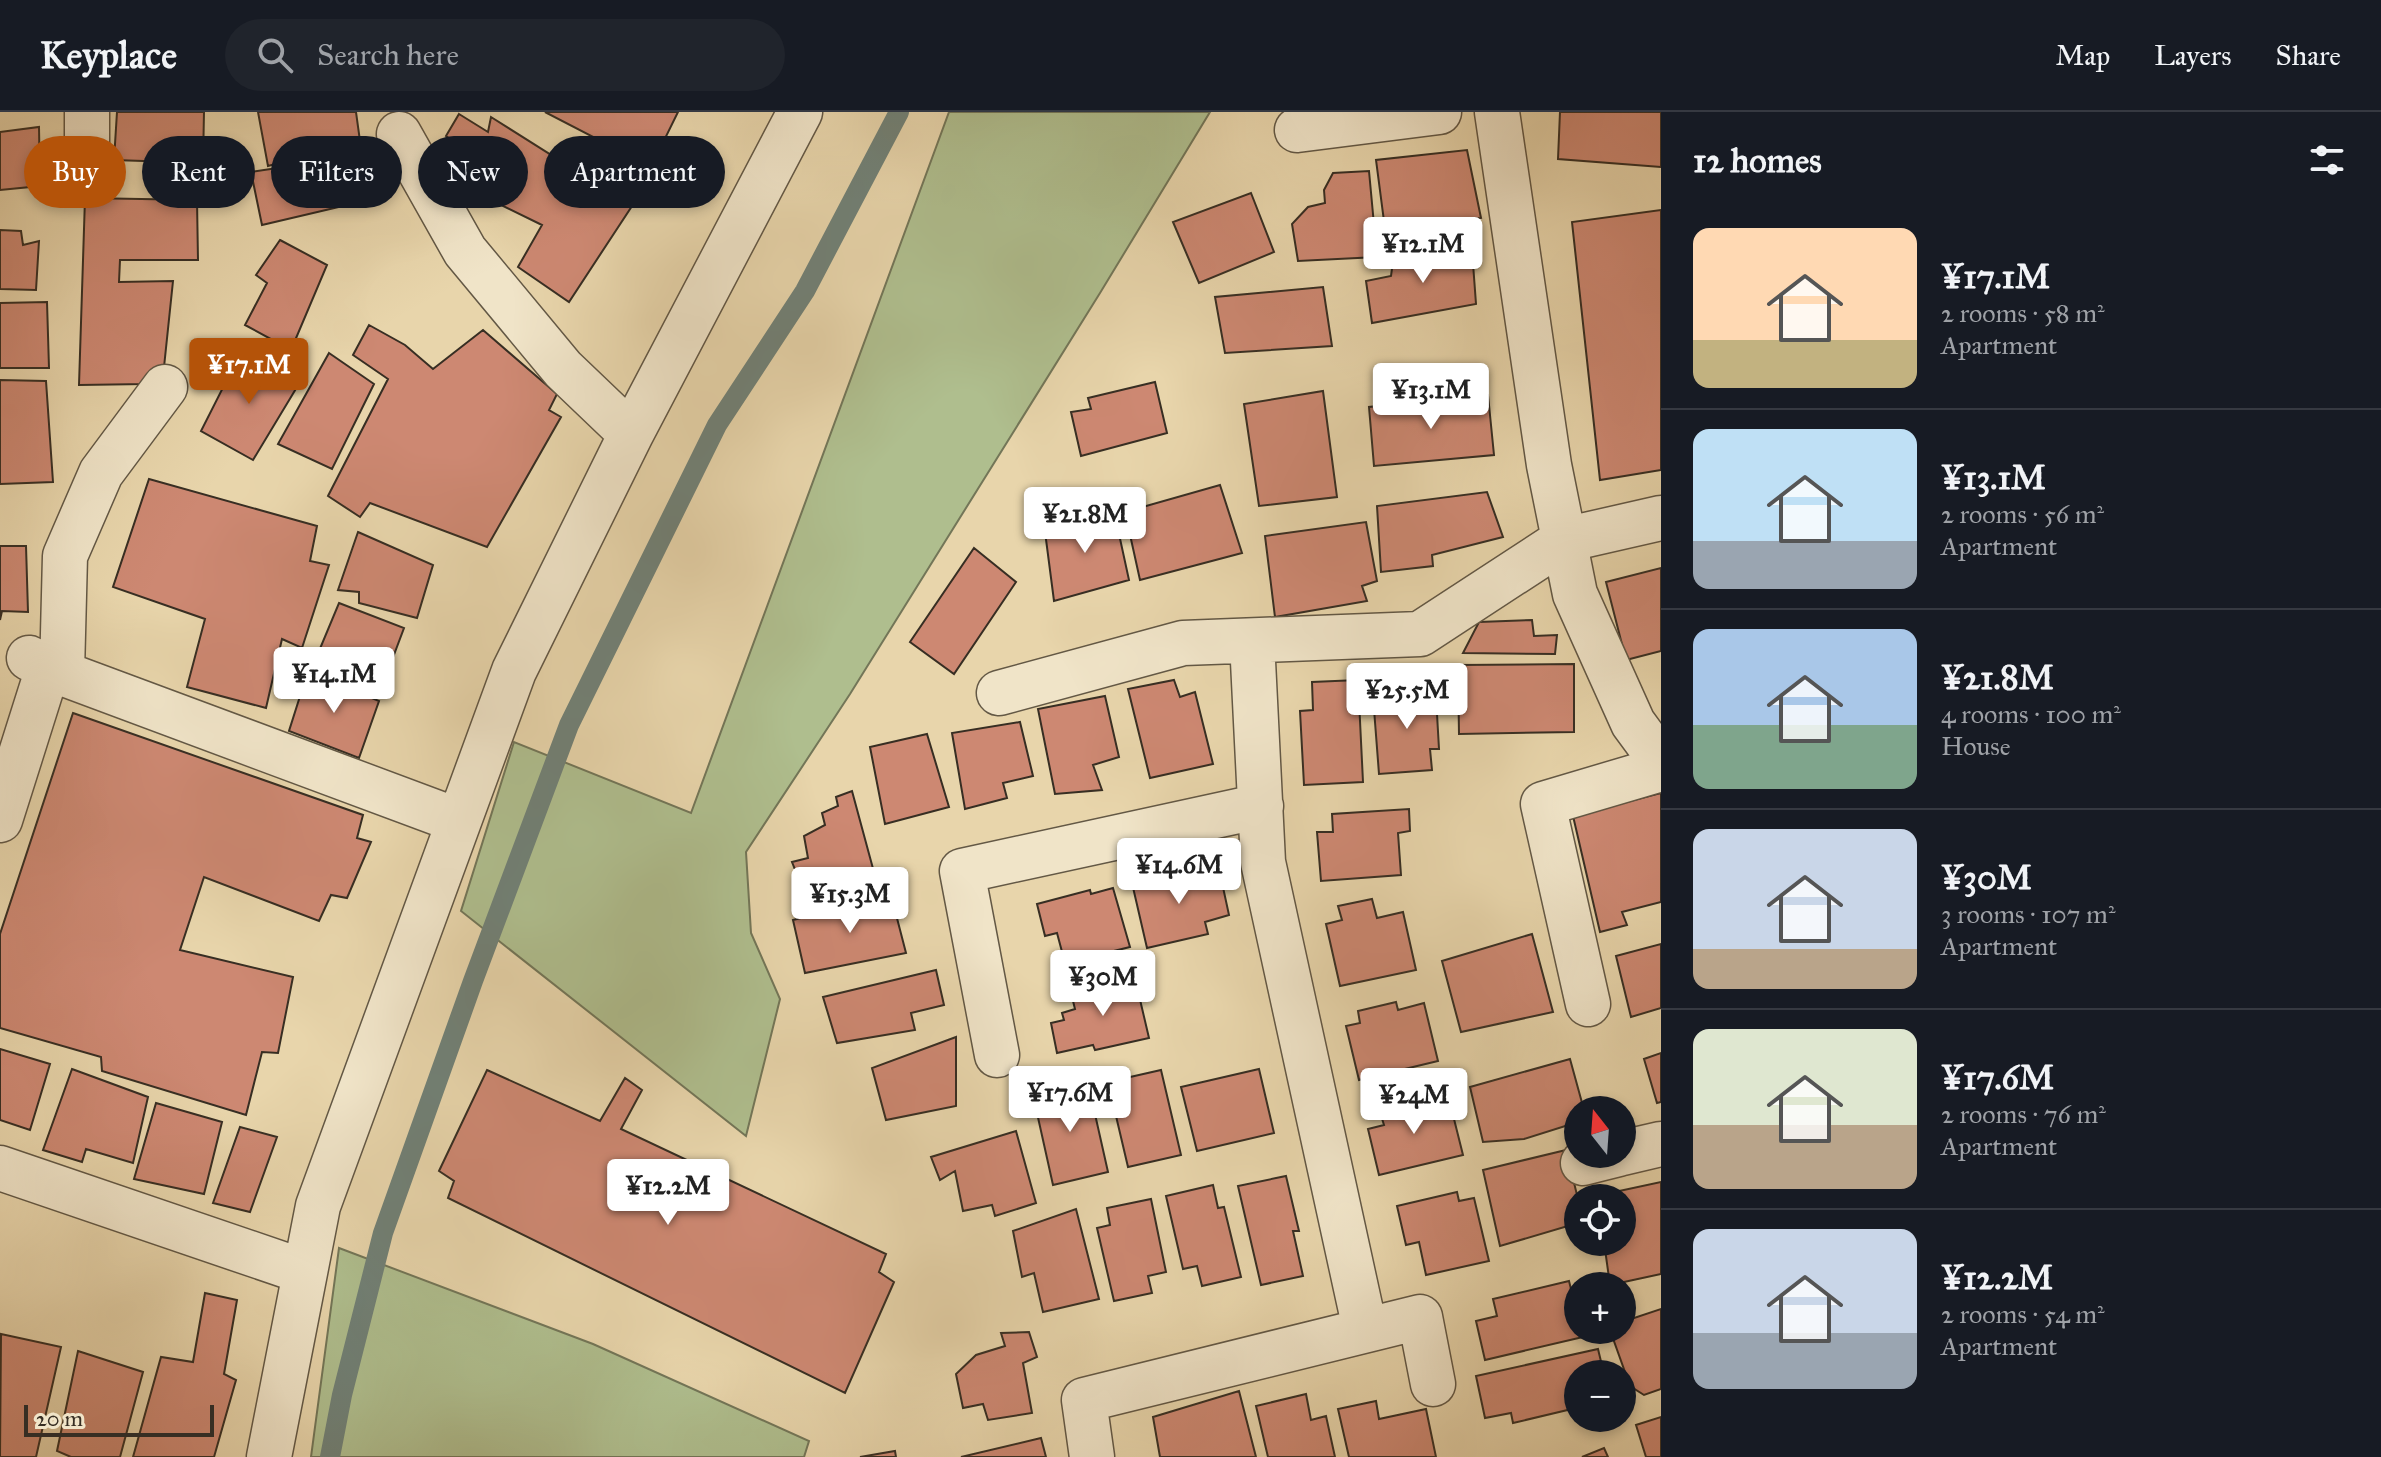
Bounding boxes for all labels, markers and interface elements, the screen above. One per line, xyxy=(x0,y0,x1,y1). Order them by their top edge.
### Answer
search box xyxy=(225,19,785,91)
text: Keyplace xyxy=(40,32,177,78)
icon: search xyxy=(253,33,297,77)
text: Search here xyxy=(317,37,459,73)
text: Map xyxy=(2055,38,2110,73)
text: Layers xyxy=(2154,38,2232,73)
text: Share xyxy=(2276,38,2341,73)
chip: Buy xyxy=(24,136,126,208)
chip: Rent xyxy=(142,136,255,208)
chip: Filters xyxy=(271,136,402,208)
chip: New xyxy=(418,136,528,208)
chip: Apartment xyxy=(544,136,725,208)
icon: filters xyxy=(2305,138,2349,182)
text: 12 homes xyxy=(1693,140,1822,181)
pin: ¥12.1M xyxy=(1358,217,1488,285)
text: ¥12.1M xyxy=(1381,227,1465,259)
text: ¥17.1M xyxy=(1941,256,2050,297)
icon: home xyxy=(1757,260,1853,356)
text: 2 rooms · 58 m² xyxy=(1941,297,2105,329)
text: Apartment xyxy=(1941,329,2057,361)
pin: ¥17.1M xyxy=(184,338,314,406)
text: ¥17.1M xyxy=(207,348,291,380)
pin: ¥13.1M xyxy=(1366,363,1496,431)
text: ¥13.1M xyxy=(1391,373,1471,405)
text: ¥13.1M xyxy=(1941,457,2046,498)
icon: home xyxy=(1757,461,1853,557)
pin: ¥21.8M xyxy=(1020,487,1150,555)
text: ¥21.8M xyxy=(1042,497,1128,529)
text: 2 rooms · 56 m² xyxy=(1941,498,2104,530)
text: Apartment xyxy=(1941,530,2057,562)
pin: ¥14.1M xyxy=(269,647,399,715)
text: ¥14.1M xyxy=(292,657,376,689)
text: ¥21.8M xyxy=(1941,657,2054,698)
icon: home xyxy=(1757,661,1853,757)
pin: ¥25.5M xyxy=(1342,663,1472,731)
text: ¥25.5M xyxy=(1364,673,1450,705)
text: 4 rooms · 100 m² xyxy=(1941,698,2121,730)
text: House xyxy=(1941,730,2011,762)
pin: ¥14.6M xyxy=(1114,838,1244,906)
text: ¥14.6M xyxy=(1135,848,1223,880)
text: ¥30M xyxy=(1941,857,2032,898)
icon: home xyxy=(1757,861,1853,957)
pin: ¥15.3M xyxy=(785,867,915,935)
text: ¥15.3M xyxy=(809,877,891,909)
text: 3 rooms · 107 m² xyxy=(1941,898,2116,930)
text: Apartment xyxy=(1941,930,2057,962)
pin: ¥30M xyxy=(1056,950,1150,1018)
text: ¥30M xyxy=(1068,960,1138,992)
text: ¥17.6M xyxy=(1941,1057,2054,1098)
icon: home xyxy=(1757,1061,1853,1157)
pin: ¥17.6M xyxy=(1005,1066,1135,1134)
pin: ¥24M xyxy=(1367,1068,1461,1136)
text: ¥17.6M xyxy=(1027,1076,1113,1108)
text: ¥24M xyxy=(1378,1078,1450,1110)
north arrow xyxy=(1564,1096,1636,1168)
map controls xyxy=(1564,1096,1636,1432)
text: 2 rooms · 76 m² xyxy=(1941,1098,2106,1130)
text: Apartment xyxy=(1941,1130,2057,1162)
pin: ¥12.2M xyxy=(603,1159,733,1227)
text: ¥12.2M xyxy=(625,1169,711,1201)
button: locate xyxy=(1564,1184,1636,1256)
text: ¥12.2M xyxy=(1941,1257,2053,1298)
icon: home xyxy=(1757,1261,1853,1357)
button: + xyxy=(1564,1272,1636,1344)
text: 2 rooms · 54 m² xyxy=(1941,1298,2105,1330)
text: Apartment xyxy=(1941,1330,2057,1362)
button: − xyxy=(1564,1360,1636,1432)
scale bar xyxy=(24,1401,214,1437)
text: 20 m xyxy=(36,1405,83,1432)

